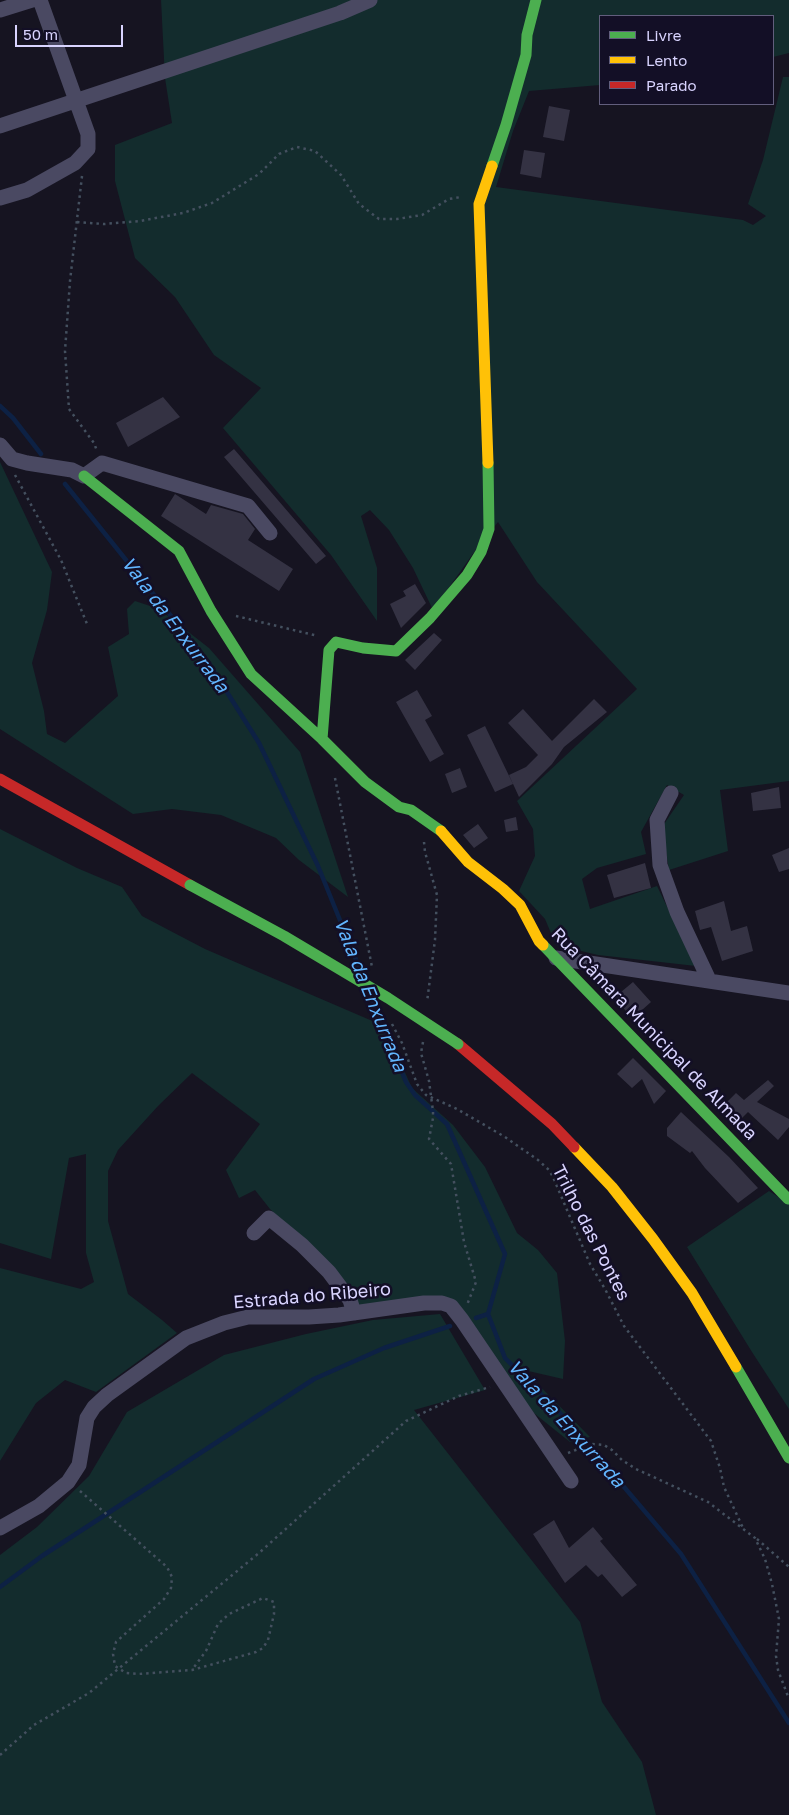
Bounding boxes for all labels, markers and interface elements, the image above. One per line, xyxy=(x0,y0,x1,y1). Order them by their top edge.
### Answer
scale bar xyxy=(18,15,125,47)
legend xyxy=(599,15,774,105)
text: 50 m xyxy=(23,25,58,43)
text: Livre xyxy=(646,26,681,44)
text: Lento xyxy=(646,51,687,69)
text: Parado xyxy=(646,76,697,94)
water label: Vala da Enxurrada xyxy=(117,553,233,697)
water label: Vala da Enxurrada xyxy=(329,915,411,1075)
street label: Rua Câmara Municipal de Almada xyxy=(547,923,761,1145)
street label: Trilho das Pontes xyxy=(547,1162,635,1304)
street label: Estrada do Ribeiro xyxy=(232,1278,392,1314)
water label: Vala da Enxurrada xyxy=(503,1355,629,1493)

